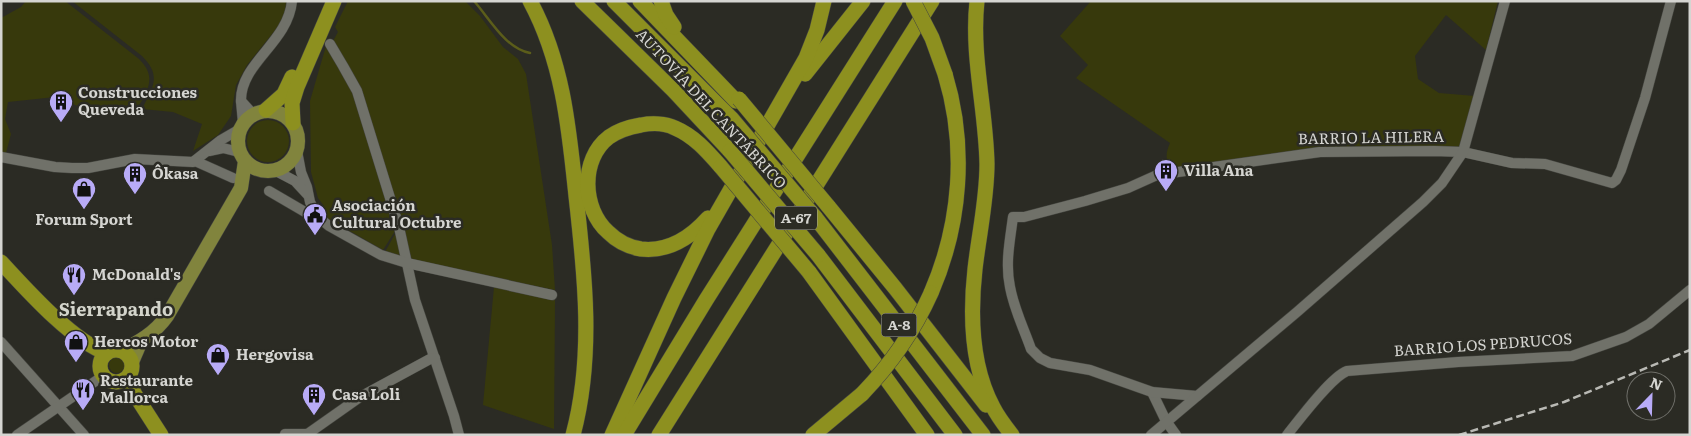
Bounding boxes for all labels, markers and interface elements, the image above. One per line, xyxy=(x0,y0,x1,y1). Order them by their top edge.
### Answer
street label: AUTOVÍA DEL CANTÁBRICO xyxy=(631,23,793,193)
place label: Construcciones Queveda xyxy=(78,80,198,120)
building icon: Construcciones Queveda xyxy=(48,89,74,123)
street label: BARRIO LA HILERA xyxy=(1298,124,1444,149)
building icon: Villa Ana xyxy=(1153,158,1179,192)
place label: Villa Ana xyxy=(1184,158,1254,181)
building icon: Ôkasa xyxy=(122,161,148,195)
place label: Ôkasa xyxy=(152,161,199,184)
shop icon: Forum Sport xyxy=(71,176,97,210)
place label: Asociación Cultural Octubre xyxy=(332,193,462,233)
public building icon: Asociación Cultural Octubre xyxy=(302,202,328,236)
place label: Forum Sport xyxy=(35,207,133,230)
road number: A-67 xyxy=(775,207,817,230)
restaurant icon: McDonald's xyxy=(61,262,87,296)
place label: McDonald's xyxy=(92,262,181,285)
district label: Sierrapando xyxy=(59,295,173,322)
road number: A-8 xyxy=(882,314,916,336)
street label: BARRIO LOS PEDRUCOS xyxy=(1393,326,1573,361)
shop icon: Hercos Motor xyxy=(63,329,89,363)
place label: Hercos Motor xyxy=(94,329,198,352)
shop icon: Hergovisa xyxy=(205,342,231,376)
place label: Hergovisa xyxy=(236,342,314,365)
place label: Restaurante Mallorca xyxy=(100,368,194,408)
north arrow xyxy=(1626,371,1676,421)
text: N xyxy=(1647,372,1666,395)
restaurant icon: Restaurante Mallorca xyxy=(70,377,96,411)
building icon: Casa Loli xyxy=(301,382,327,416)
place label: Casa Loli xyxy=(332,382,401,405)

